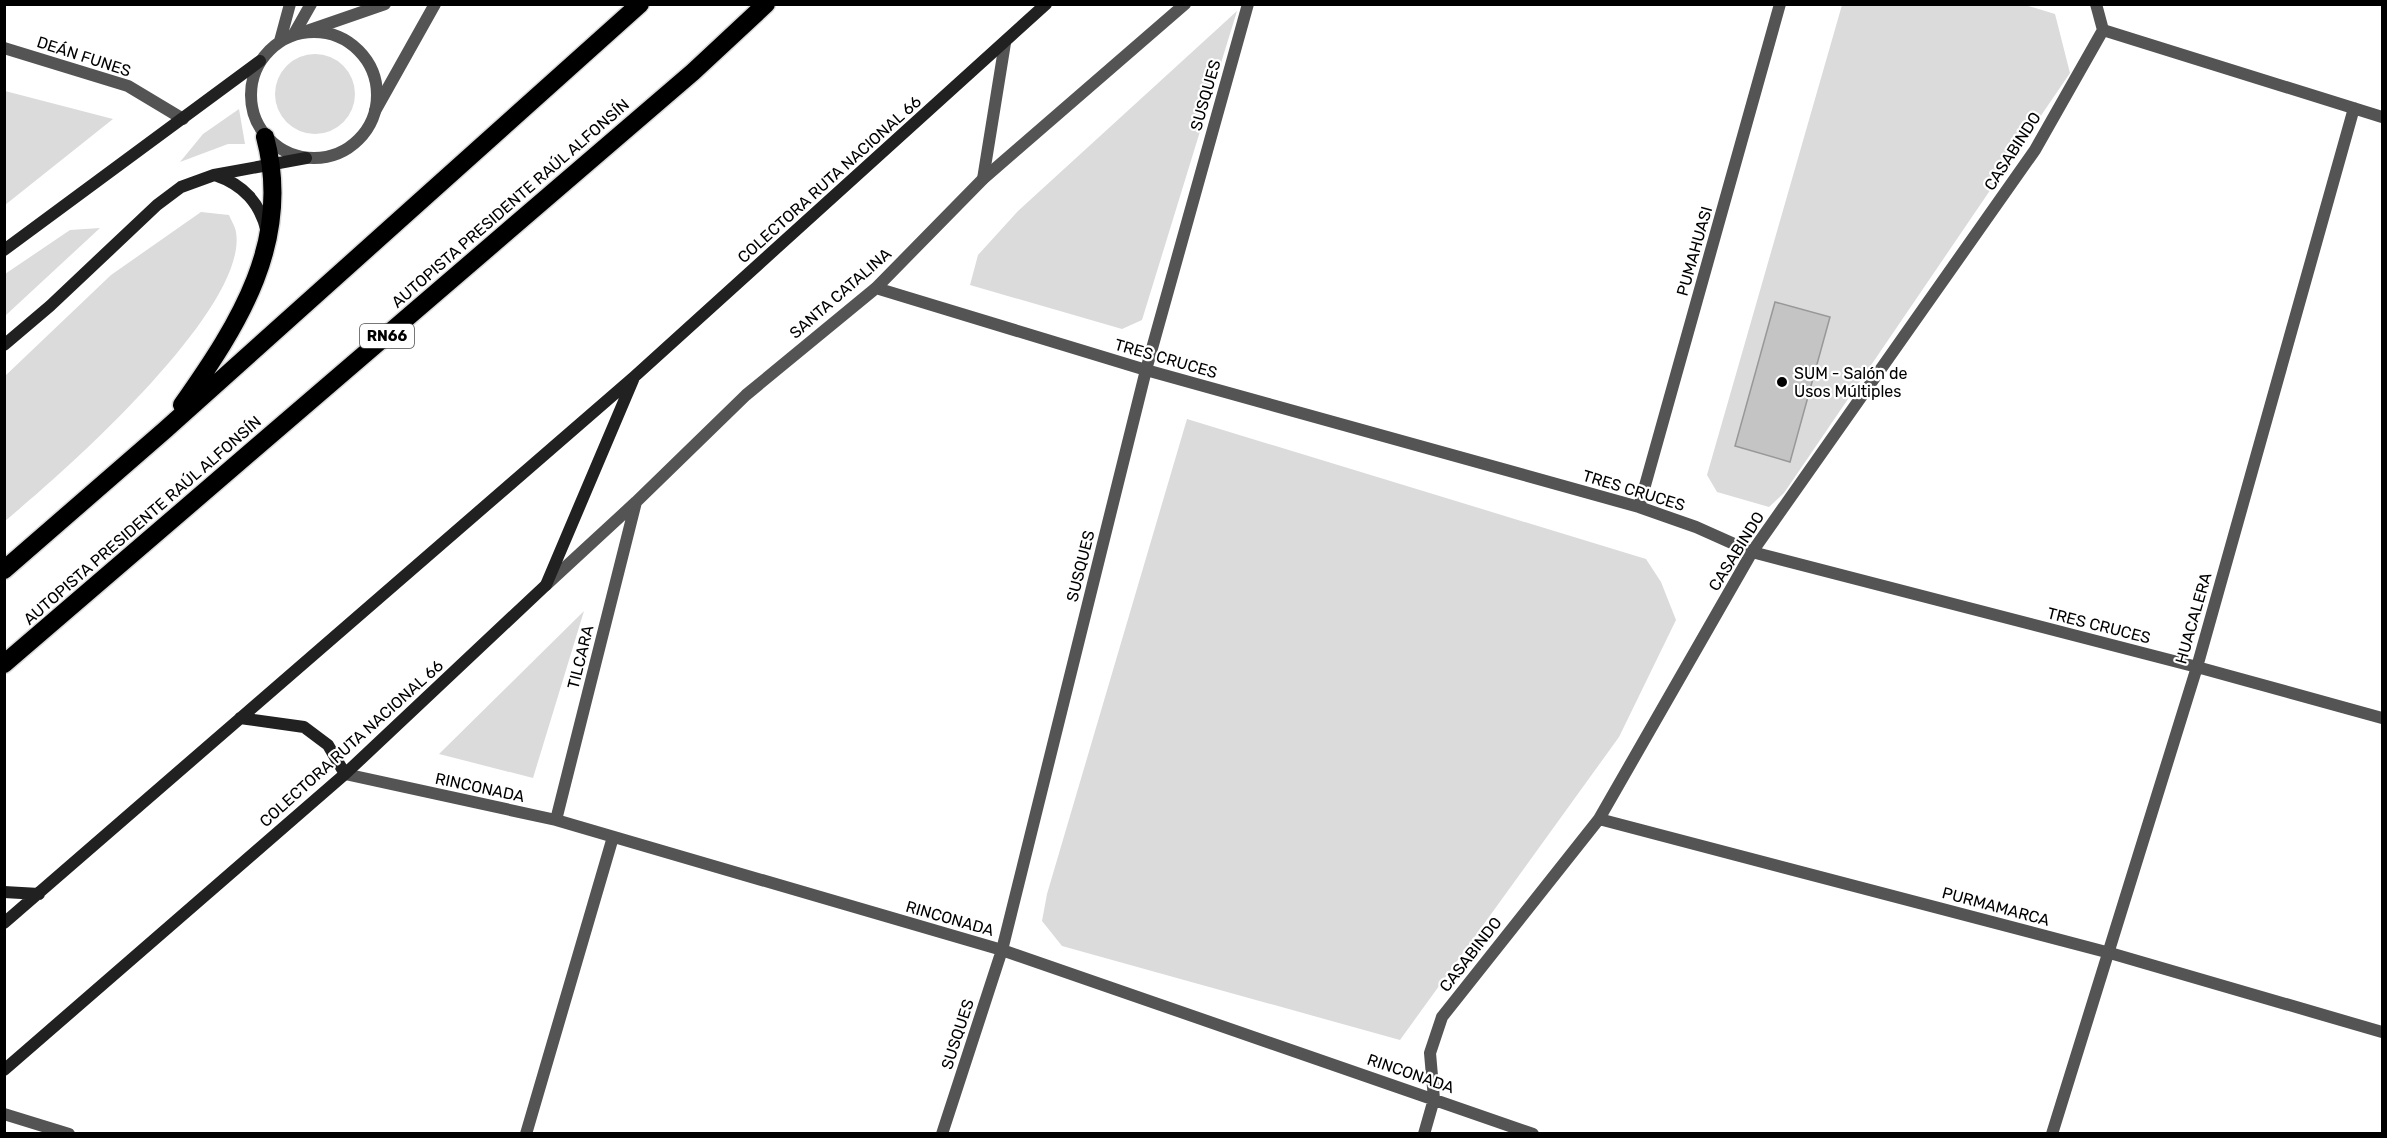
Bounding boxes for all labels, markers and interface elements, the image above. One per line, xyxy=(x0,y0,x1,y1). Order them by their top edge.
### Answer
street label: DEÁN FUNES xyxy=(34,32,133,81)
street label: SUSQUES xyxy=(1186,57,1225,133)
street label: COLECTORA RUTA NACIONAL 66 xyxy=(734,92,925,267)
street label: AUTOPISTA PRESIDENTE RAÚL ALFONSÍN xyxy=(387,94,633,312)
street label: CASABINDO xyxy=(1980,109,2045,194)
street label: PUMAHUASI xyxy=(1673,204,1716,298)
street label: SANTA CATALINA xyxy=(786,244,895,343)
road number: RN66 xyxy=(360,324,414,348)
street label: TRES CRUCES xyxy=(1112,335,1219,382)
place label: SUM - Salón de Usos Múltiples xyxy=(1794,364,1907,401)
marker: SUM - Salón de Usos Múltiples xyxy=(1775,375,1789,389)
street label: AUTOPISTA PRESIDENTE RAÚL ALFONSÍN xyxy=(19,411,265,629)
street label: TRES CRUCES xyxy=(1580,466,1687,515)
street label: CASABINDO xyxy=(1705,508,1768,594)
street label: SUSQUES xyxy=(1062,528,1099,604)
street label: HUACALERA xyxy=(2171,570,2216,666)
street label: TRES CRUCES xyxy=(2045,603,2153,648)
street label: TILCARA xyxy=(563,623,598,691)
street label: COLECTORA RUTA NACIONAL 66 xyxy=(256,656,447,831)
street label: RINCONADA xyxy=(433,769,527,806)
street label: PURMAMARCA xyxy=(1940,883,2052,930)
street label: RINCONADA xyxy=(904,897,996,940)
street label: CASABINDO xyxy=(1435,913,1505,995)
street label: SUSQUES xyxy=(937,997,978,1072)
street label: RINCONADA xyxy=(1365,1050,1457,1097)

